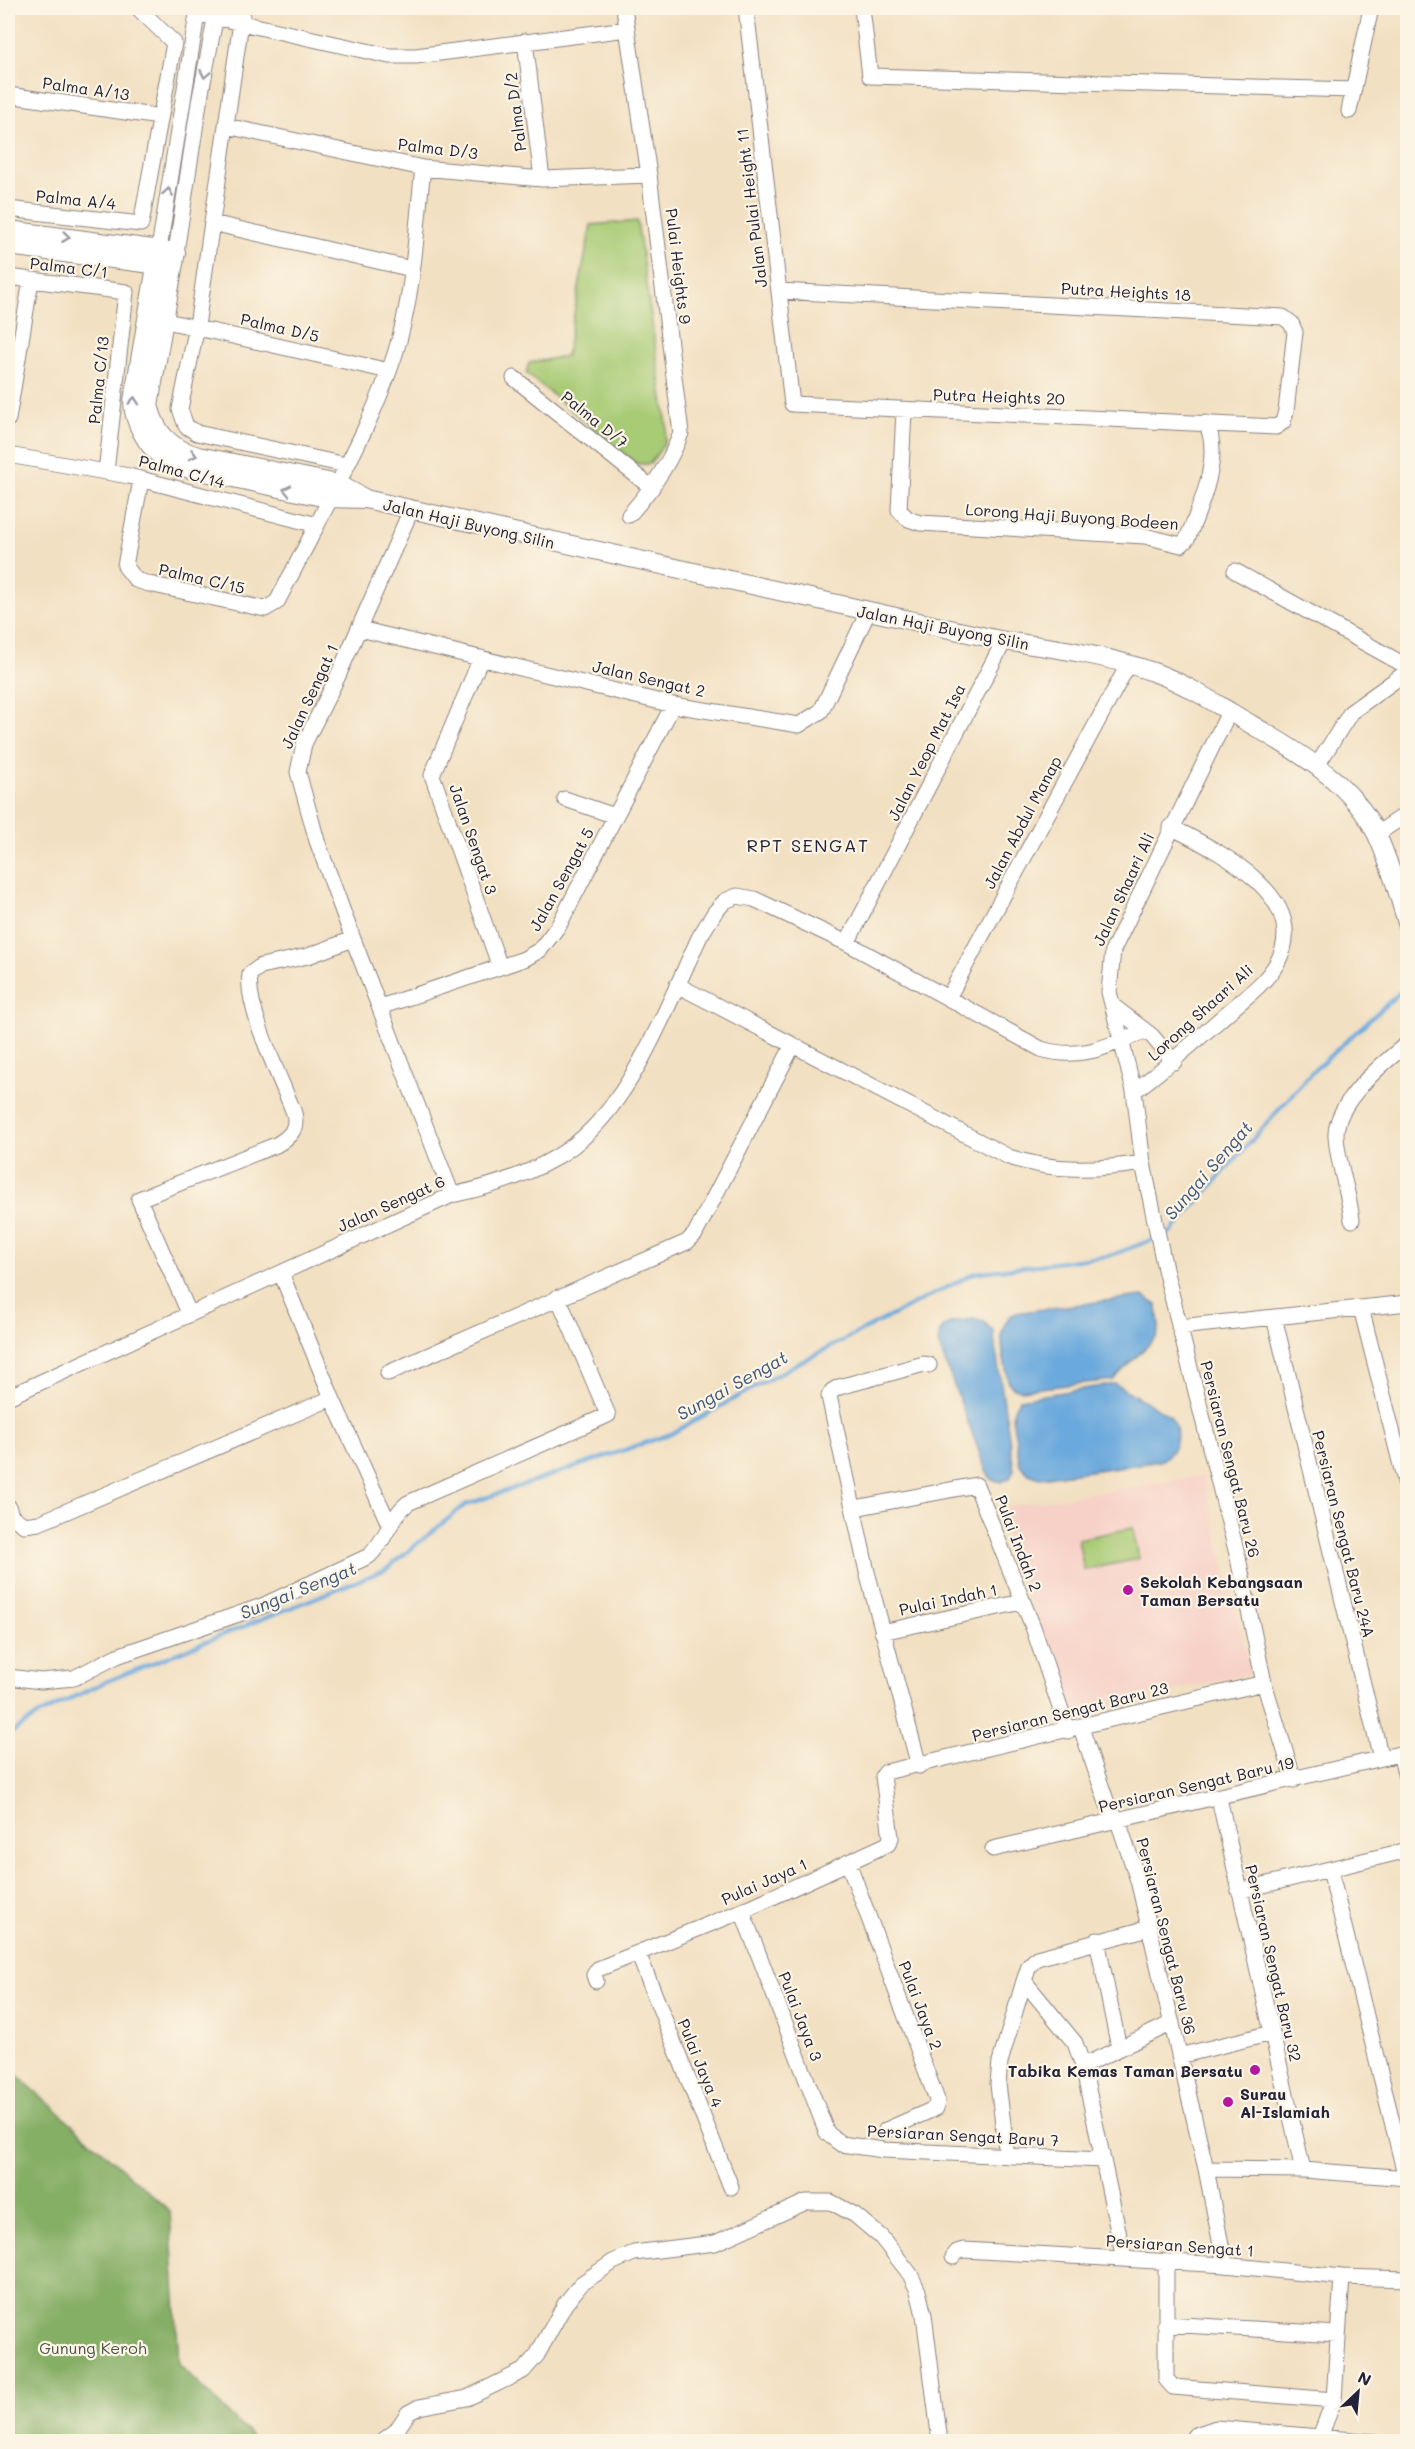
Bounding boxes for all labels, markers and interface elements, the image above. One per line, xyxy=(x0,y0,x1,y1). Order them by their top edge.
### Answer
one-way arrow xyxy=(199,69,212,79)
street label: Palma D/2 xyxy=(500,71,530,153)
street label: Palma A/13 xyxy=(41,72,131,104)
street label: Jalan Pulai Height 11 xyxy=(731,127,771,289)
street label: Palma D/3 xyxy=(397,133,479,163)
street label: Palma A/4 xyxy=(35,184,118,214)
one-way arrow xyxy=(162,187,174,196)
street label: Pulai Heights 9 xyxy=(661,207,697,325)
one-way arrow xyxy=(61,231,70,243)
street label: Palma C/1 xyxy=(29,252,109,282)
street label: Putra Heights 18 xyxy=(1061,277,1192,305)
street label: Palma D/5 xyxy=(239,308,321,346)
street label: Palma C/13 xyxy=(83,335,113,425)
street label: Putra Heights 20 xyxy=(933,383,1065,409)
street label: Palma D/7 xyxy=(557,386,633,452)
one-way arrow xyxy=(127,396,140,405)
one-way arrow xyxy=(188,447,198,460)
street label: Palma C/14 xyxy=(137,449,228,493)
one-way arrow xyxy=(282,484,292,497)
street label: Jalan Haji Buyong Silin xyxy=(381,493,557,553)
street label: Lorong Haji Buyong Bodeen xyxy=(965,498,1179,534)
street label: Palma C/15 xyxy=(157,558,247,598)
street label: Jalan Haji Buyong Silin xyxy=(855,600,1031,654)
street label: Jalan Sengat 1 xyxy=(276,640,342,752)
street label: Jalan Sengat 2 xyxy=(591,655,707,701)
street label: Jalan Yeop Mat Isa xyxy=(882,680,970,824)
street label: Jalan Abdul Manap xyxy=(978,752,1066,892)
street label: Jalan Sengat 3 xyxy=(445,781,503,897)
street label: Jalan Sengat 5 xyxy=(524,824,598,934)
street label: Jalan Shaari Ali xyxy=(1088,829,1158,949)
district label: RPT SENGAT xyxy=(747,833,869,857)
street label: Lorong Shaari Ali xyxy=(1143,959,1257,1065)
water label: Sungai Sengat xyxy=(1158,1115,1258,1225)
street label: Jalan Sengat 6 xyxy=(334,1170,448,1236)
water label: Sungai Sengat xyxy=(672,1345,792,1425)
street label: Persiaran Sengat Baru 26 xyxy=(1196,1359,1266,1559)
street label: Persiaran Sengat Baru 24A xyxy=(1308,1428,1380,1640)
street label: Pulai Indah 2 xyxy=(991,1492,1047,1594)
water label: Sungai Sengat xyxy=(236,1556,360,1624)
place label: Sekolah Kebangsaan Taman Bersatu xyxy=(1140,1571,1303,1610)
street label: Pulai Indah 1 xyxy=(897,1578,999,1620)
marker: Sekolah Kebangsaan Taman Bersatu xyxy=(1121,1583,1135,1597)
street label: Persiaran Sengat Baru 23 xyxy=(970,1676,1170,1746)
street label: Persiaran Sengat Baru 19 xyxy=(1096,1751,1296,1817)
street label: Persiaran Sengat Baru 36 xyxy=(1132,1835,1202,2037)
street label: Pulai Jaya 1 xyxy=(718,1853,810,1909)
street label: Persiaran Sengat Baru 32 xyxy=(1241,1862,1307,2064)
street label: Pulai Jaya 2 xyxy=(894,1958,948,2052)
street label: Pulai Jaya 3 xyxy=(774,1968,828,2064)
street label: Pulai Jaya 4 xyxy=(674,2015,729,2111)
place label: Tabika Kemas Taman Bersatu xyxy=(1008,2060,1243,2081)
marker: Tabika Kemas Taman Bersatu xyxy=(1248,2063,1262,2077)
place label: Surau Al-Islamiah xyxy=(1240,2083,1330,2122)
marker: Surau Al-Islamiah xyxy=(1221,2095,1235,2109)
street label: Persiaran Sengat Baru 7 xyxy=(866,2119,1060,2151)
street label: Persiaran Sengat 1 xyxy=(1105,2229,1255,2261)
park label: Gunung Keroh xyxy=(39,2337,147,2358)
north arrow xyxy=(1328,2362,1388,2422)
text: N xyxy=(1355,2366,1375,2390)

